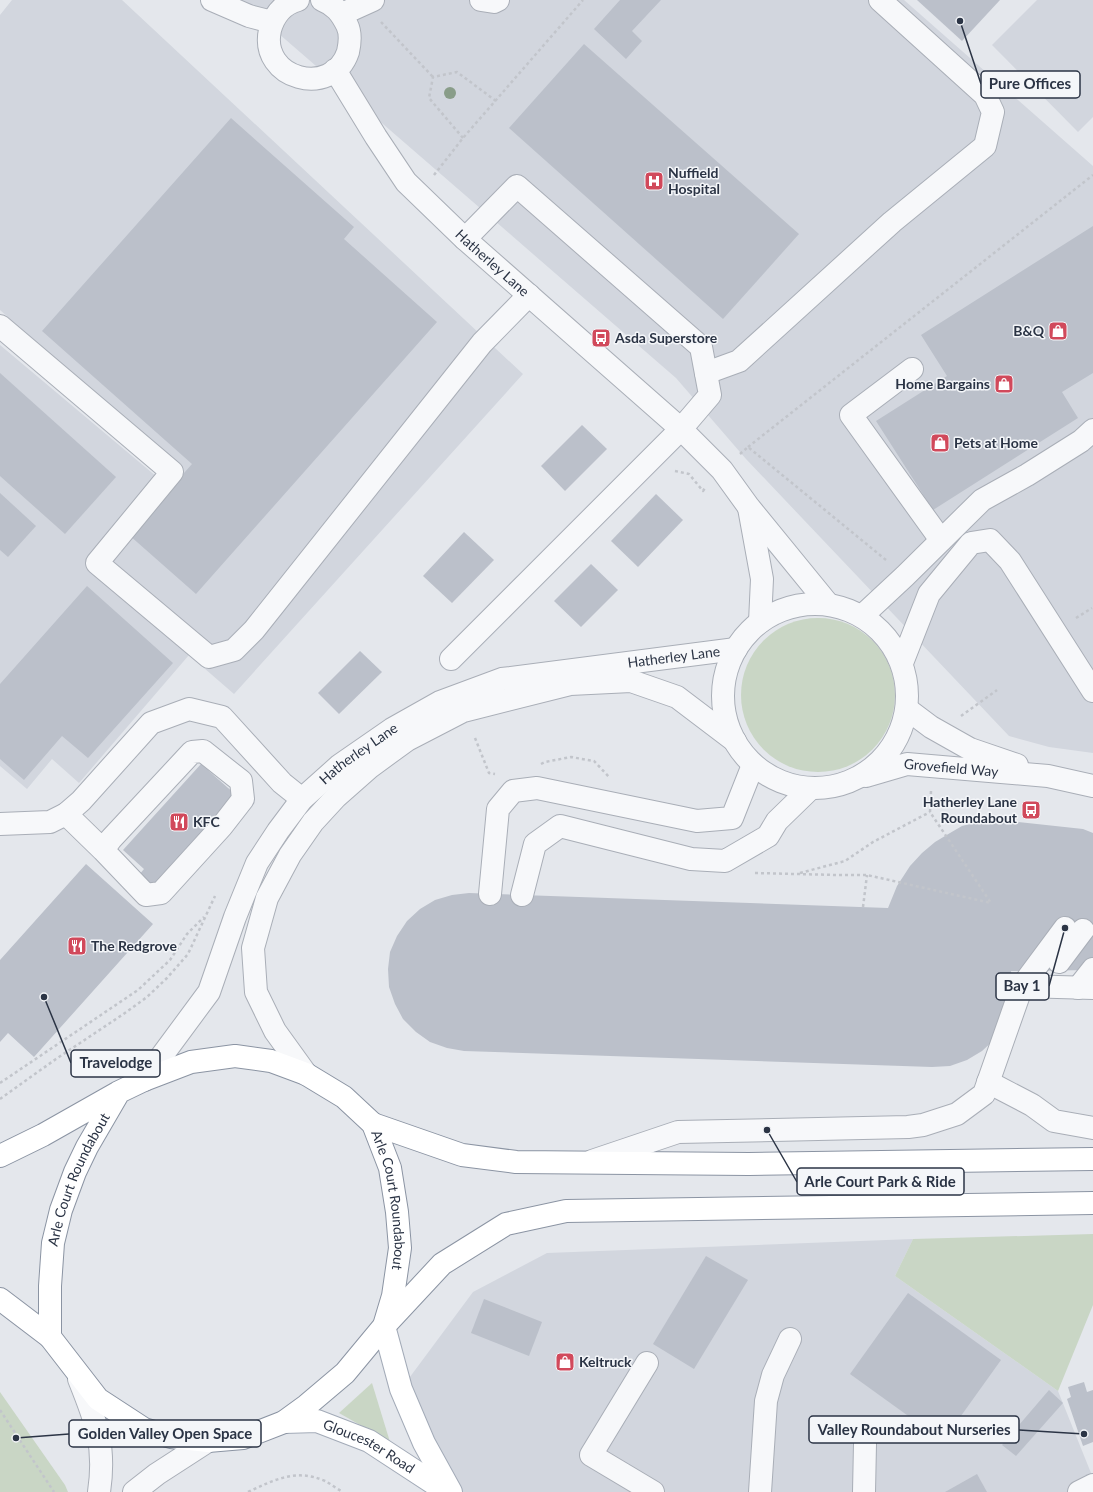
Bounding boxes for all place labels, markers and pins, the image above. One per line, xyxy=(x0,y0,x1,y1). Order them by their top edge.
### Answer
callout: Pure Offices xyxy=(981,71,1080,98)
place label: Nuffield Hospital xyxy=(668,164,720,197)
hospital icon: Nuffield Hospital xyxy=(643,170,665,192)
shop icon: B&Q xyxy=(1047,320,1069,342)
place label: B&Q xyxy=(1013,322,1045,339)
bus stop icon: Asda Superstore xyxy=(590,327,612,349)
place label: Asda Superstore xyxy=(614,329,718,346)
shop icon: Home Bargains xyxy=(993,373,1015,395)
place label: Home Bargains xyxy=(895,375,990,392)
shop icon: Pets at Home xyxy=(929,432,951,454)
place label: Pets at Home xyxy=(954,434,1038,451)
place label: Hatherley Lane Roundabout xyxy=(923,793,1018,826)
bus stop icon: Hatherley Lane Roundabout xyxy=(1020,799,1042,821)
restaurant icon: KFC xyxy=(168,811,190,833)
place label: KFC xyxy=(193,813,220,830)
restaurant icon: The Redgrove xyxy=(66,935,88,957)
place label: The Redgrove xyxy=(91,937,177,954)
callout: Bay 1 xyxy=(996,973,1049,1000)
callout: Travelodge xyxy=(71,1050,160,1077)
callout: Arle Court Park & Ride xyxy=(797,1168,964,1195)
shop icon: Keltruck xyxy=(554,1351,576,1373)
place label: Keltruck xyxy=(579,1353,632,1370)
callout: Valley Roundabout Nurseries xyxy=(809,1416,1019,1443)
callout: Golden Valley Open Space xyxy=(69,1420,261,1447)

